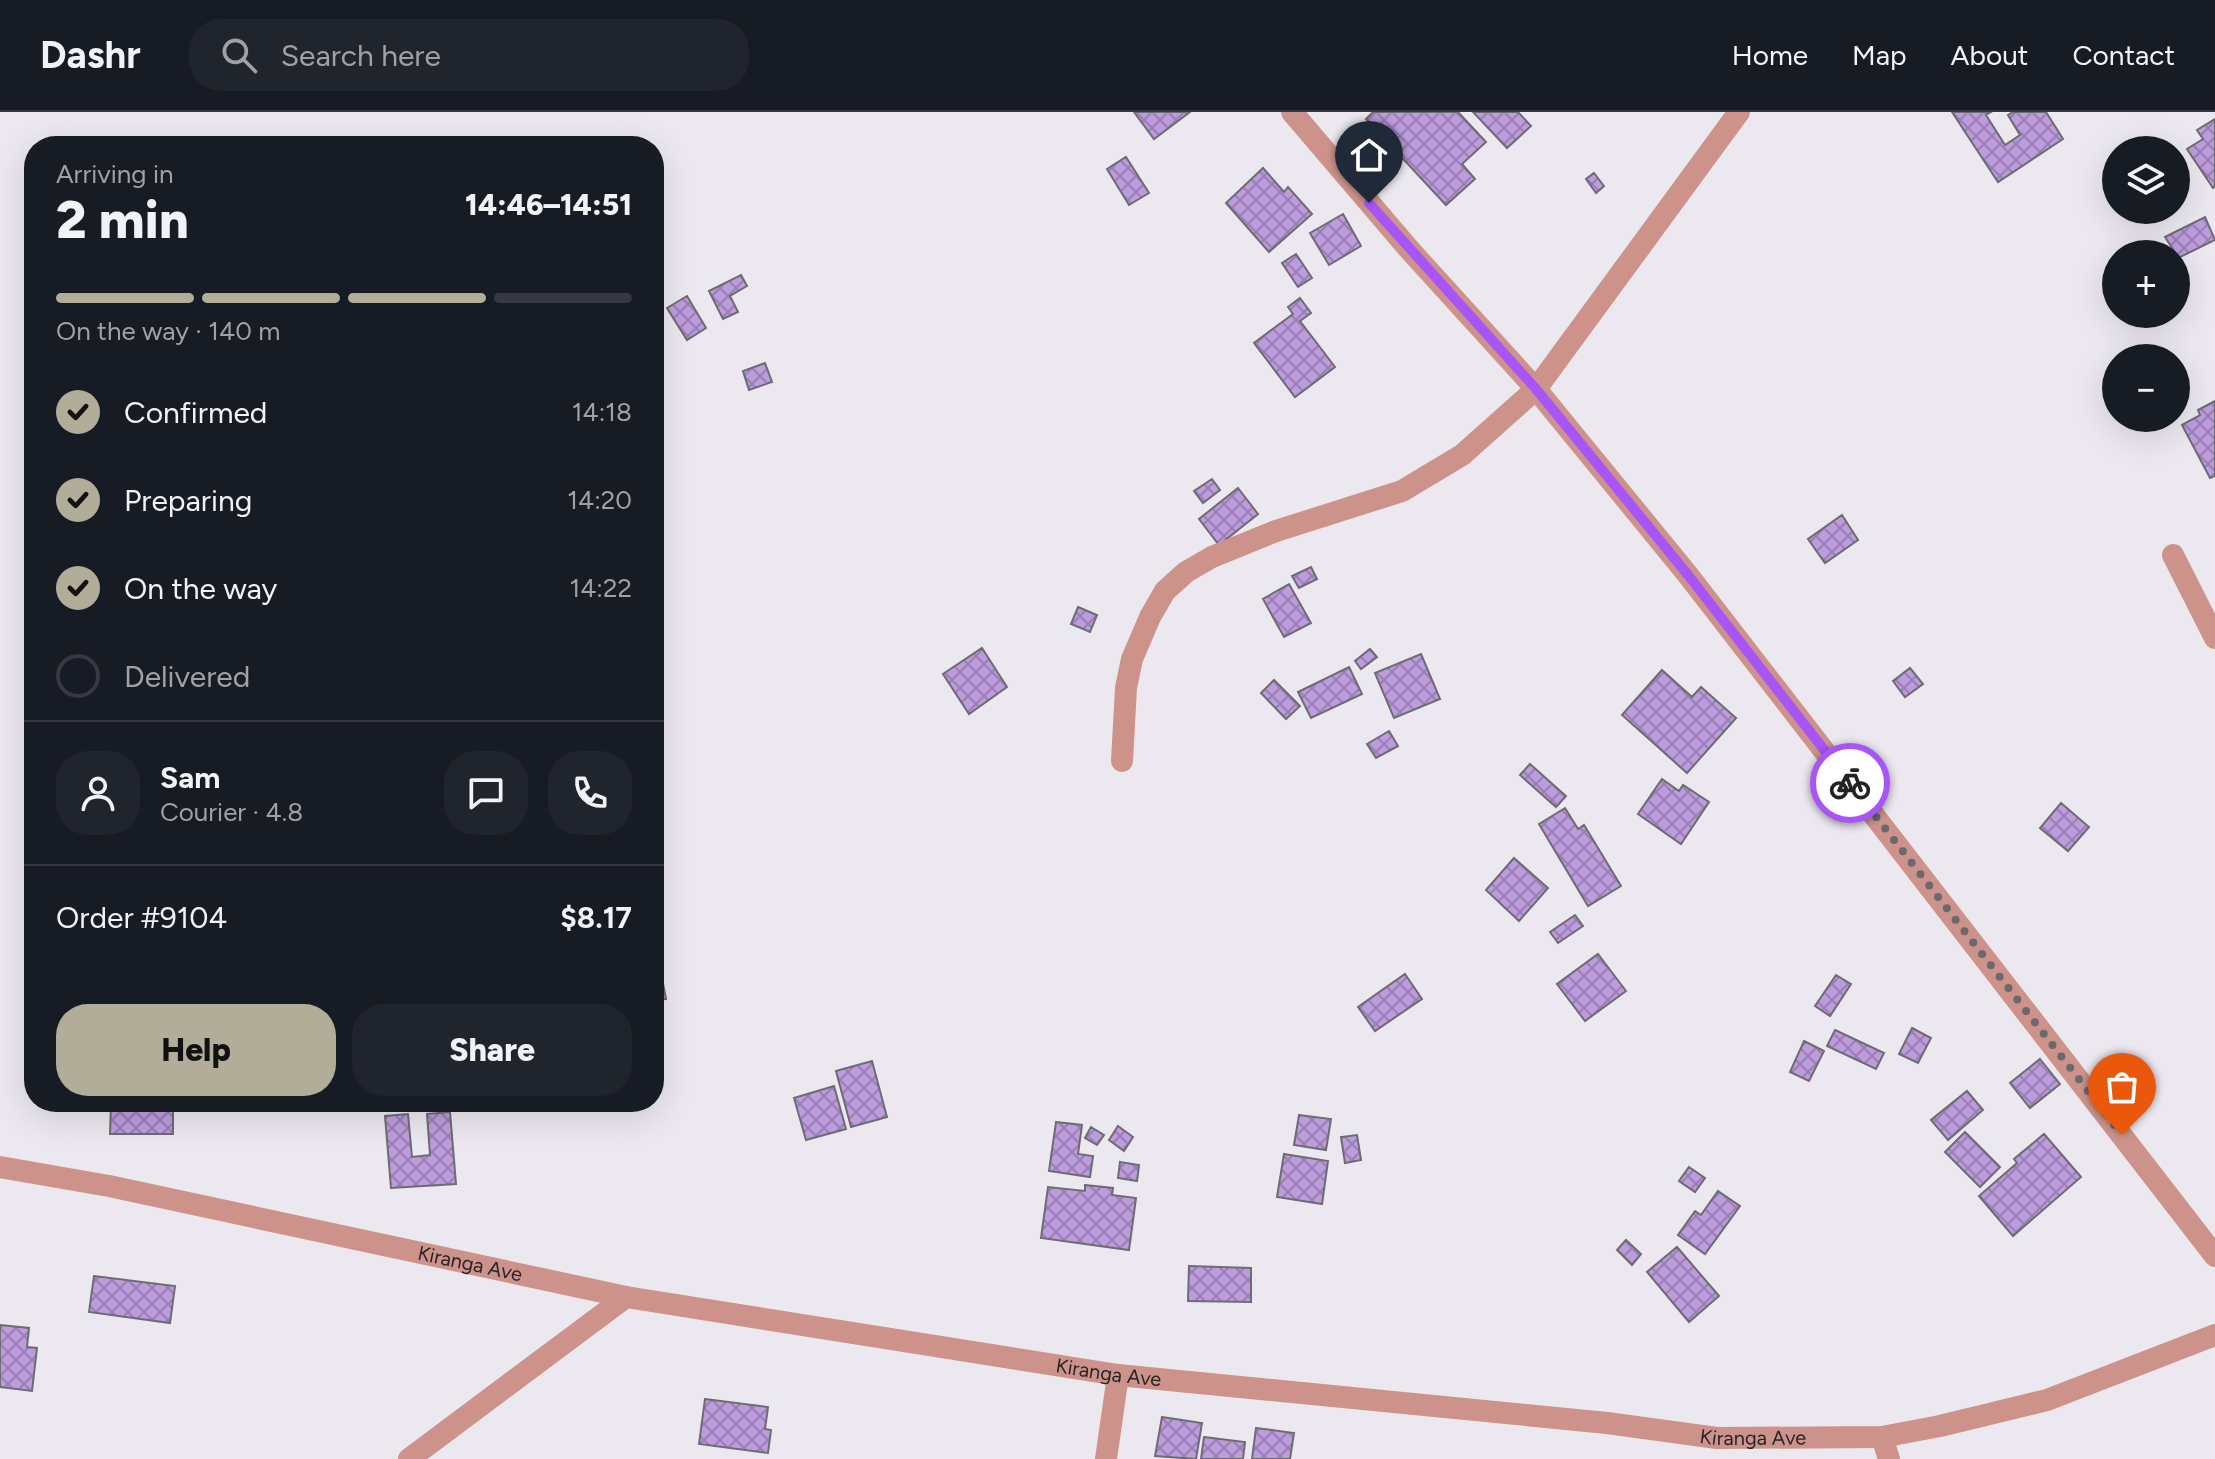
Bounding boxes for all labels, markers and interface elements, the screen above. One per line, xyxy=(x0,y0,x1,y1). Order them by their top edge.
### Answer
search box xyxy=(189,19,749,91)
text: Dashr xyxy=(40,32,141,78)
icon: search xyxy=(217,33,261,77)
text: Search here xyxy=(281,37,441,74)
text: Home xyxy=(1732,38,1808,72)
text: Map xyxy=(1852,38,1907,72)
text: About xyxy=(1951,38,2028,72)
text: Contact xyxy=(2072,38,2175,72)
pin xyxy=(1335,121,1403,203)
icon: home xyxy=(1347,133,1391,177)
map controls xyxy=(2102,136,2190,432)
button: layers xyxy=(2102,136,2190,224)
text: Arriving in xyxy=(56,158,174,190)
text: 14:46–14:51 xyxy=(465,186,632,223)
text: 2 min xyxy=(56,189,189,251)
button: + xyxy=(2102,240,2190,328)
text: On the way · 140 m xyxy=(56,315,280,347)
button: − xyxy=(2102,344,2190,432)
icon: check xyxy=(56,390,100,434)
text: Confirmed xyxy=(124,394,267,431)
text: 14:18 xyxy=(572,396,632,428)
icon: check xyxy=(56,478,100,522)
text: Preparing xyxy=(124,482,252,519)
text: 14:20 xyxy=(567,484,632,516)
icon: check xyxy=(56,566,100,610)
text: On the way xyxy=(124,570,277,607)
text: 14:22 xyxy=(569,572,632,604)
text: Delivered xyxy=(124,658,250,695)
courier xyxy=(1810,743,1890,823)
button: person xyxy=(56,751,140,835)
button: chat xyxy=(444,751,528,835)
button: phone xyxy=(548,751,632,835)
text: Sam xyxy=(160,759,220,796)
icon: bike xyxy=(1828,761,1872,805)
text: Courier · 4.8 xyxy=(160,796,303,828)
text: Order #9104 xyxy=(56,899,227,936)
text: $8.17 xyxy=(560,899,632,936)
button: Help xyxy=(56,1004,336,1096)
button: Share xyxy=(352,1004,632,1096)
pin xyxy=(2088,1053,2156,1135)
icon: bag xyxy=(2100,1065,2144,1109)
street label: Kiranga Ave xyxy=(416,1241,525,1286)
street label: Kiranga Ave xyxy=(1054,1353,1163,1391)
street label: Kiranga Ave xyxy=(1698,1424,1806,1450)

